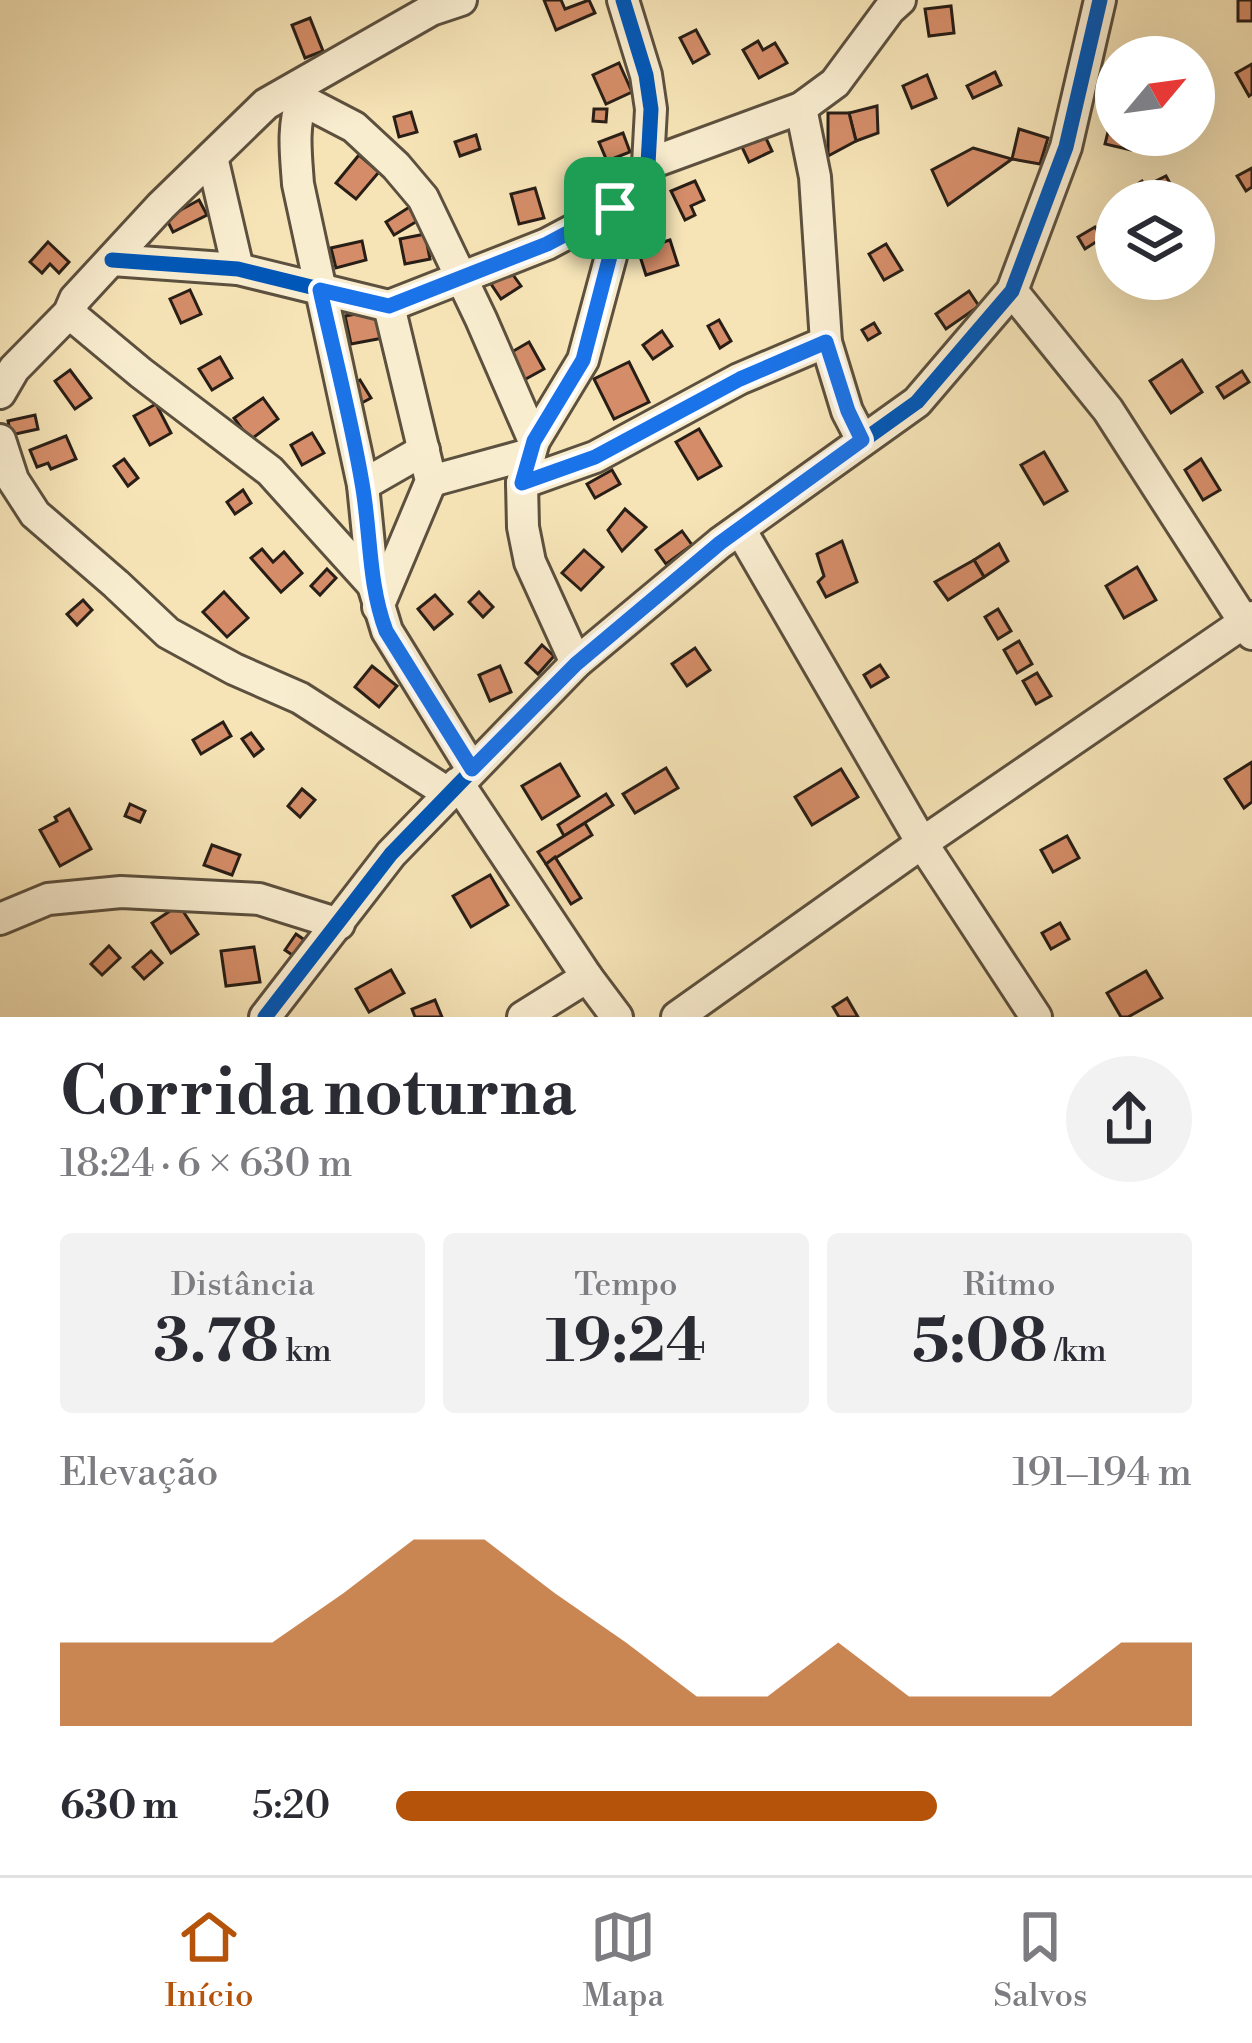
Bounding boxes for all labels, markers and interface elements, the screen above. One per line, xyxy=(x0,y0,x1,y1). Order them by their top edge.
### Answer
north arrow xyxy=(1095,36,1215,156)
map controls xyxy=(1095,36,1215,300)
pin xyxy=(564,157,666,259)
icon: arrive xyxy=(582,175,648,241)
button: layers xyxy=(1095,180,1215,300)
text: Corrida noturna xyxy=(60,1053,576,1136)
button: share xyxy=(1066,1056,1192,1182)
text: 18:24 · 6 × 630 m xyxy=(60,1140,353,1189)
text: Distância xyxy=(171,1265,315,1306)
text: Tempo xyxy=(574,1265,678,1306)
text: Ritmo xyxy=(963,1265,1056,1306)
text: 3.78 xyxy=(154,1306,279,1381)
text: 19:24 xyxy=(546,1306,706,1381)
text: 5:08 xyxy=(912,1306,1047,1381)
text: km xyxy=(279,1331,332,1372)
text: /km xyxy=(1047,1331,1107,1372)
text: Elevação xyxy=(60,1449,218,1498)
text: 191–194 m xyxy=(1012,1449,1192,1498)
text: 630 m xyxy=(60,1782,178,1831)
text: 5:20 xyxy=(252,1782,330,1831)
tab: Início xyxy=(164,1904,254,2017)
tab: Mapa xyxy=(583,1904,664,2017)
tab: Salvos xyxy=(993,1904,1088,2017)

